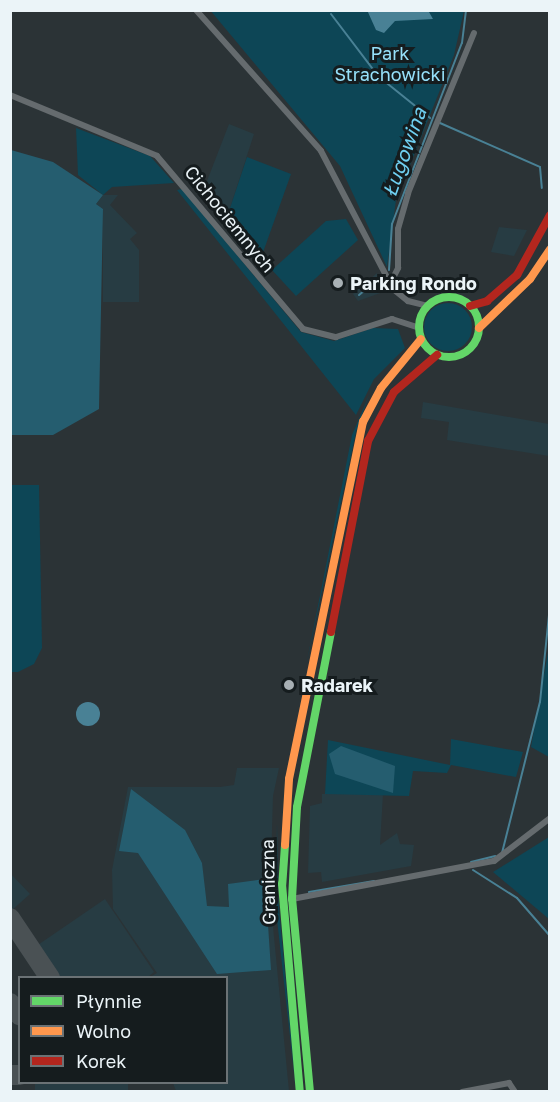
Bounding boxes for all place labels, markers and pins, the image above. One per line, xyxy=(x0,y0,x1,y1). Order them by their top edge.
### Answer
place label: Parking Rondo xyxy=(350,272,477,294)
marker: Parking Rondo xyxy=(331,276,345,290)
place label: Radarek xyxy=(301,674,373,696)
marker: Radarek xyxy=(282,678,296,692)

